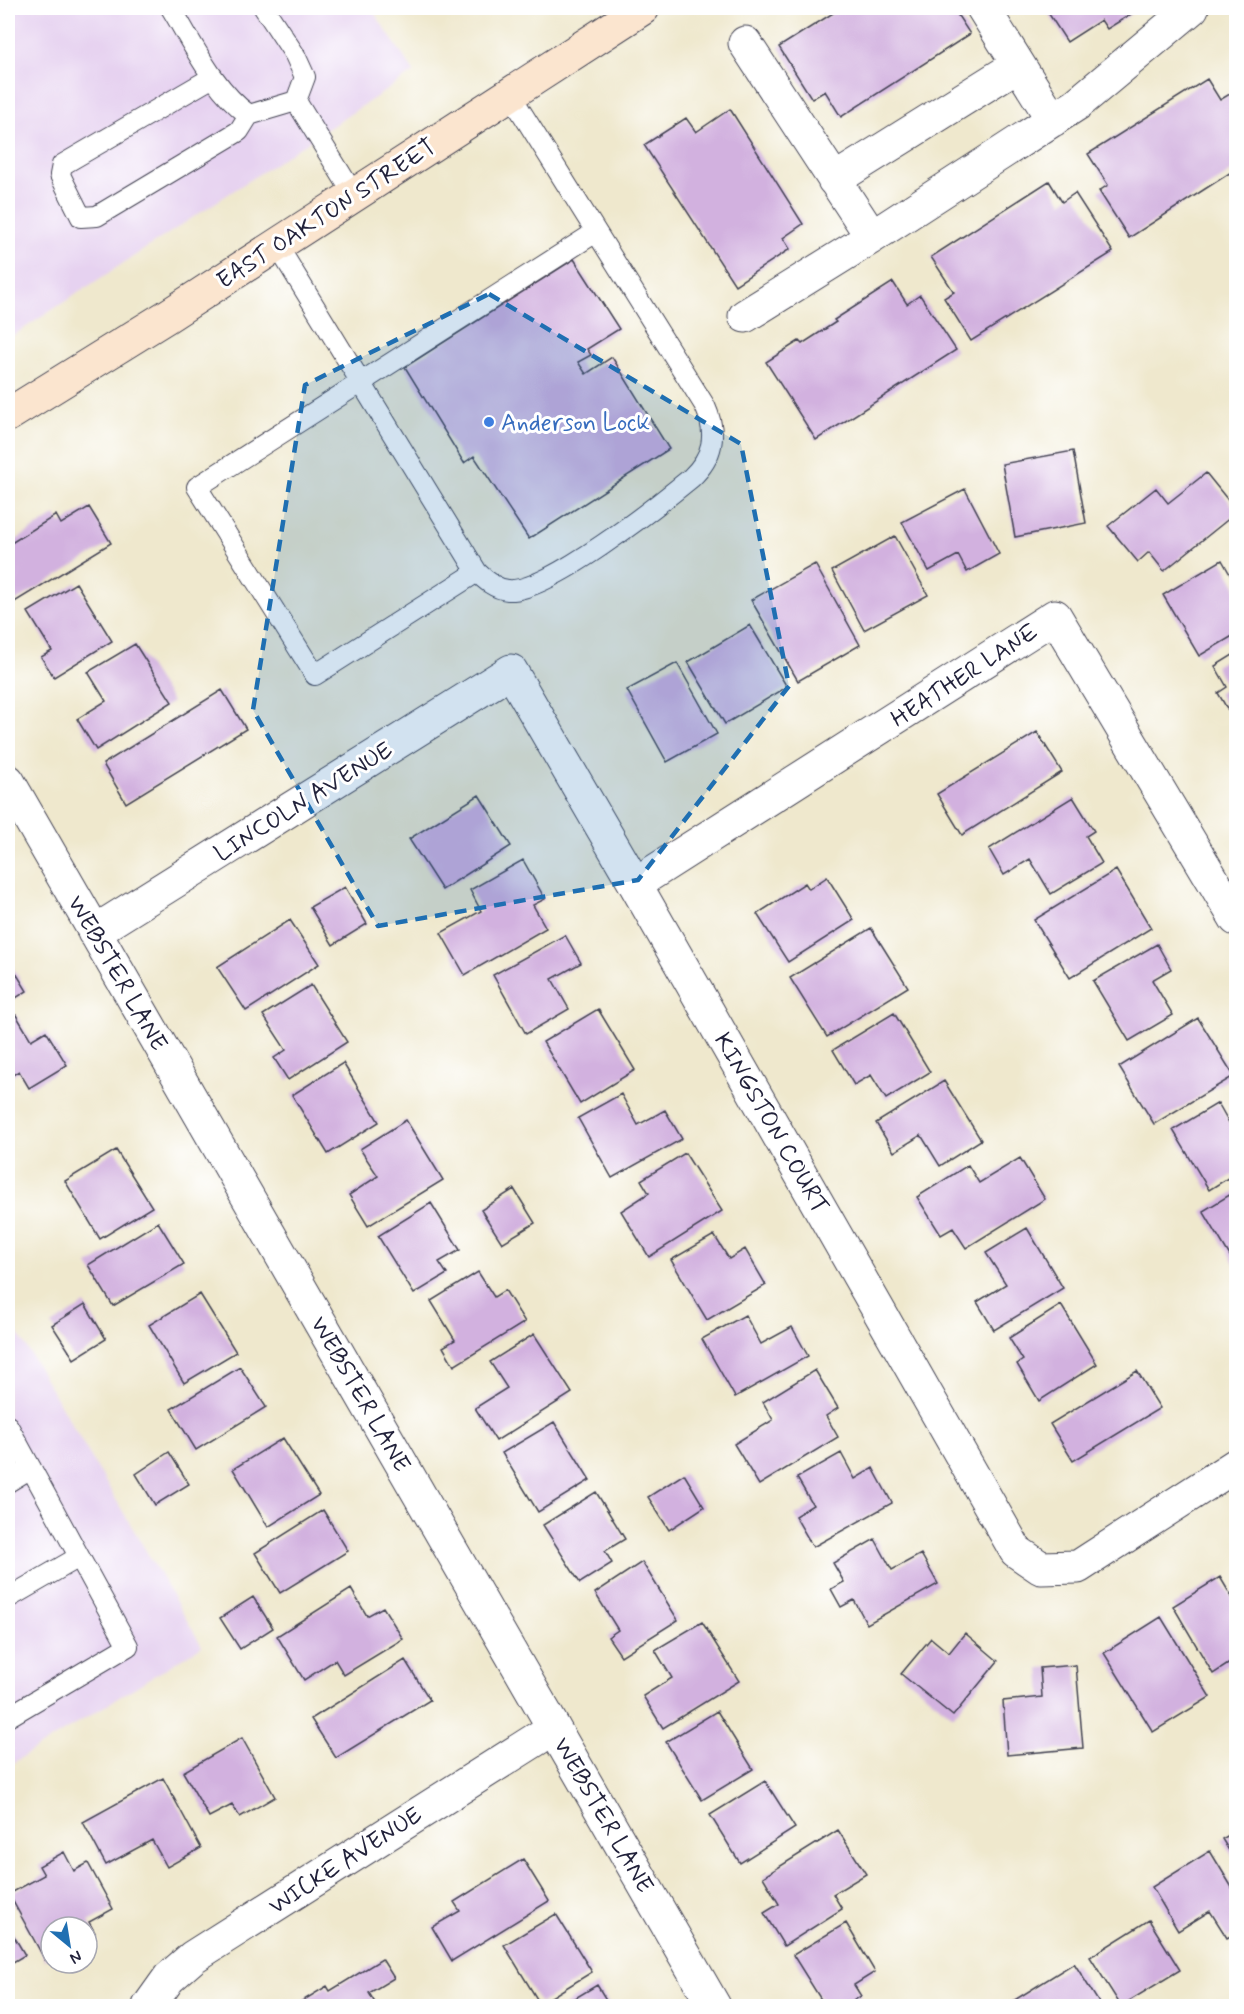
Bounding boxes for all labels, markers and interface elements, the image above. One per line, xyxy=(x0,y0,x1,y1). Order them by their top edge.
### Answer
street label: EAST OAKTON STREET xyxy=(211,132,442,297)
place label: Anderson Lock xyxy=(501,408,650,439)
marker: Anderson Lock xyxy=(482,415,496,429)
street label: HEATHER LANE xyxy=(885,617,1044,735)
street label: LINCOLN AVENUE xyxy=(209,735,399,870)
street label: WEBSTER LANE xyxy=(60,890,174,1057)
street label: KINGSTON COURT xyxy=(706,1027,835,1220)
street label: WEBSTER LANE xyxy=(303,1311,417,1478)
street label: WEBSTER LANE xyxy=(546,1732,660,1899)
street label: WICKE AVENUE xyxy=(263,1800,429,1922)
north arrow xyxy=(39,1915,99,1975)
text: N xyxy=(66,1945,86,1968)

